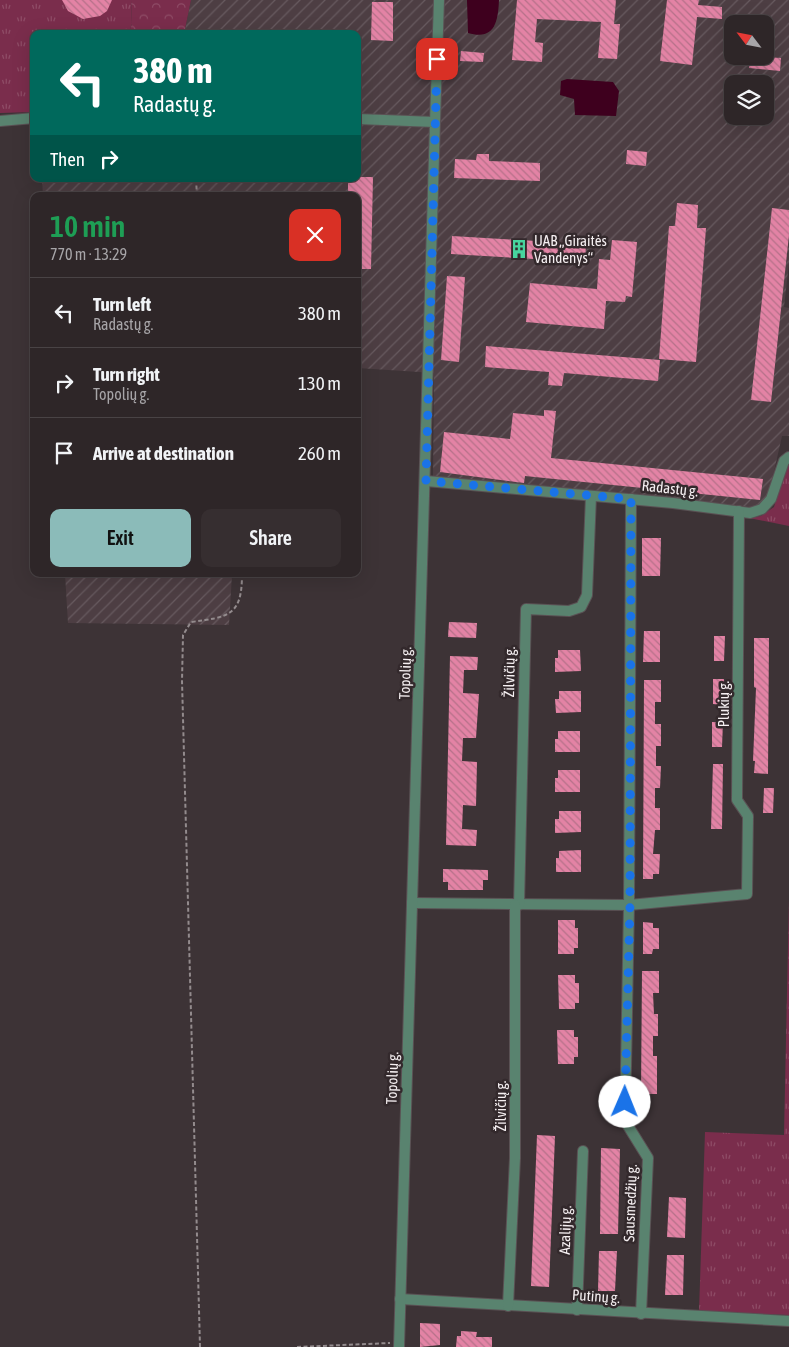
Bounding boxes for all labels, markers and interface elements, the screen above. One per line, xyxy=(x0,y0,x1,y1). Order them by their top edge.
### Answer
north arrow xyxy=(724,15,774,65)
map controls xyxy=(724,15,774,125)
pin xyxy=(416,38,458,80)
icon: arrive xyxy=(423,45,451,73)
icon: left xyxy=(50,50,115,115)
text: 380 m xyxy=(133,50,212,90)
button: layers xyxy=(724,75,774,125)
text: Radastų g. xyxy=(133,91,216,117)
icon: right xyxy=(95,145,123,173)
text: Then xyxy=(50,148,85,170)
text: 10 min xyxy=(50,209,125,243)
button: close xyxy=(289,209,341,261)
place label: UAB „Giraitės Vandenys“ xyxy=(534,232,607,266)
building icon: UAB „Giraitės Vandenys“ xyxy=(508,238,530,260)
text: 770 m · 13:29 xyxy=(50,245,127,263)
text: Turn left xyxy=(93,293,151,315)
icon: left xyxy=(50,299,78,327)
text: 380 m xyxy=(298,302,341,324)
text: Radastų g. xyxy=(93,315,153,333)
text: Turn right xyxy=(93,363,160,385)
icon: right xyxy=(50,369,78,397)
text: 130 m xyxy=(298,372,341,394)
text: Topolių g. xyxy=(93,385,149,403)
icon: arrive xyxy=(50,439,78,467)
text: Arrive at destination xyxy=(93,442,234,464)
text: 260 m xyxy=(298,442,341,464)
street label: Radastų g. xyxy=(641,477,699,499)
button: Exit xyxy=(50,509,191,567)
button: Share xyxy=(201,509,341,567)
street label: Topolių g. xyxy=(396,646,414,700)
street label: Žilvičių g. xyxy=(500,646,518,698)
street label: Plukių g. xyxy=(715,680,732,727)
street label: Topolių g. xyxy=(383,1051,401,1105)
position arrow xyxy=(598,1075,650,1127)
street label: Žilvičių g. xyxy=(492,1080,509,1132)
street label: Sausmedžių g. xyxy=(620,1164,640,1242)
street label: Azalijų g. xyxy=(556,1205,574,1255)
street label: Putinų g. xyxy=(571,1286,621,1306)

